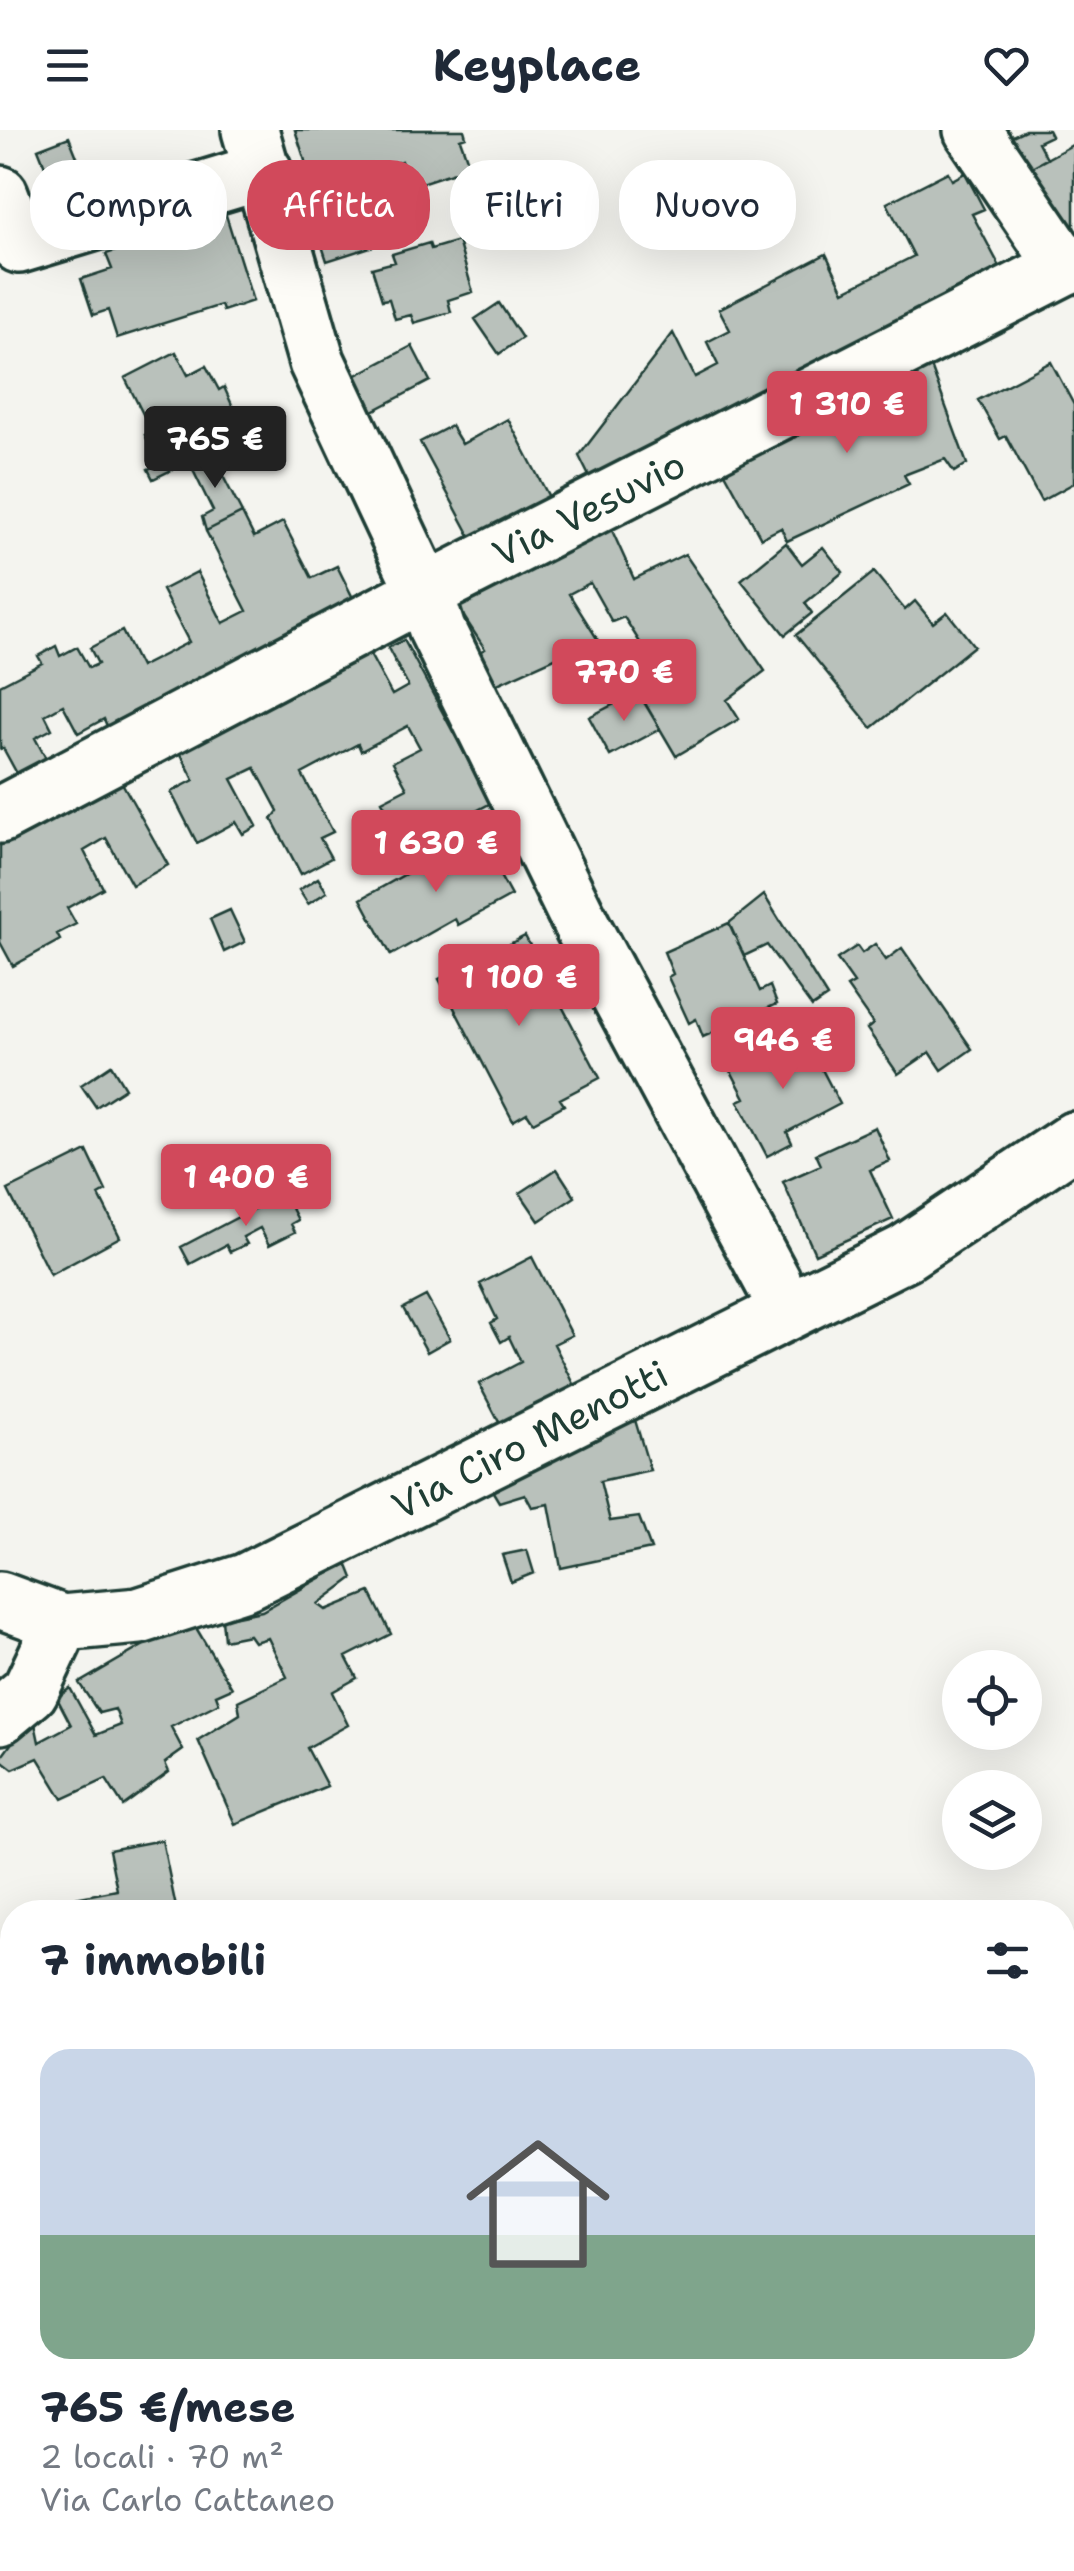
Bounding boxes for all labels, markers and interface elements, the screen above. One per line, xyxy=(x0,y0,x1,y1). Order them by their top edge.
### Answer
text: Keyplace xyxy=(433,35,641,95)
icon: menu xyxy=(40,38,95,93)
icon: heart xyxy=(979,38,1034,93)
chip: Compra xyxy=(30,160,227,250)
chip: Affitta xyxy=(247,160,430,250)
chip: Filtri xyxy=(450,160,599,250)
chip: Nuovo xyxy=(619,160,796,250)
pin: 1 310 € xyxy=(755,371,939,456)
text: 1 310 € xyxy=(789,382,905,425)
pin: 765 € xyxy=(145,406,285,491)
text: 765 € xyxy=(166,417,264,460)
street label: Via Vesuvio xyxy=(484,438,694,579)
pin: 770 € xyxy=(554,639,694,724)
text: 770 € xyxy=(574,650,674,693)
pin: 1 630 € xyxy=(344,810,528,895)
text: 1 630 € xyxy=(373,821,499,864)
pin: 1 100 € xyxy=(427,944,611,1029)
text: 1 100 € xyxy=(460,955,578,998)
pin: 946 € xyxy=(713,1007,853,1092)
text: 946 € xyxy=(733,1018,833,1061)
pin: 1 400 € xyxy=(154,1144,338,1229)
text: 1 400 € xyxy=(183,1155,309,1198)
street label: Via Ciro Menotti xyxy=(383,1348,676,1531)
map controls xyxy=(942,1650,1042,1870)
button: locate xyxy=(942,1650,1042,1750)
button: layers xyxy=(942,1770,1042,1870)
text: 7 immobili xyxy=(40,1932,266,1988)
icon: filters xyxy=(980,1933,1035,1988)
icon: home xyxy=(448,2114,628,2294)
text: 765 €/mese xyxy=(40,2379,295,2435)
text: 2 locali · 70 m² xyxy=(40,2435,284,2478)
text: Via Carlo Cattaneo xyxy=(40,2478,335,2521)

